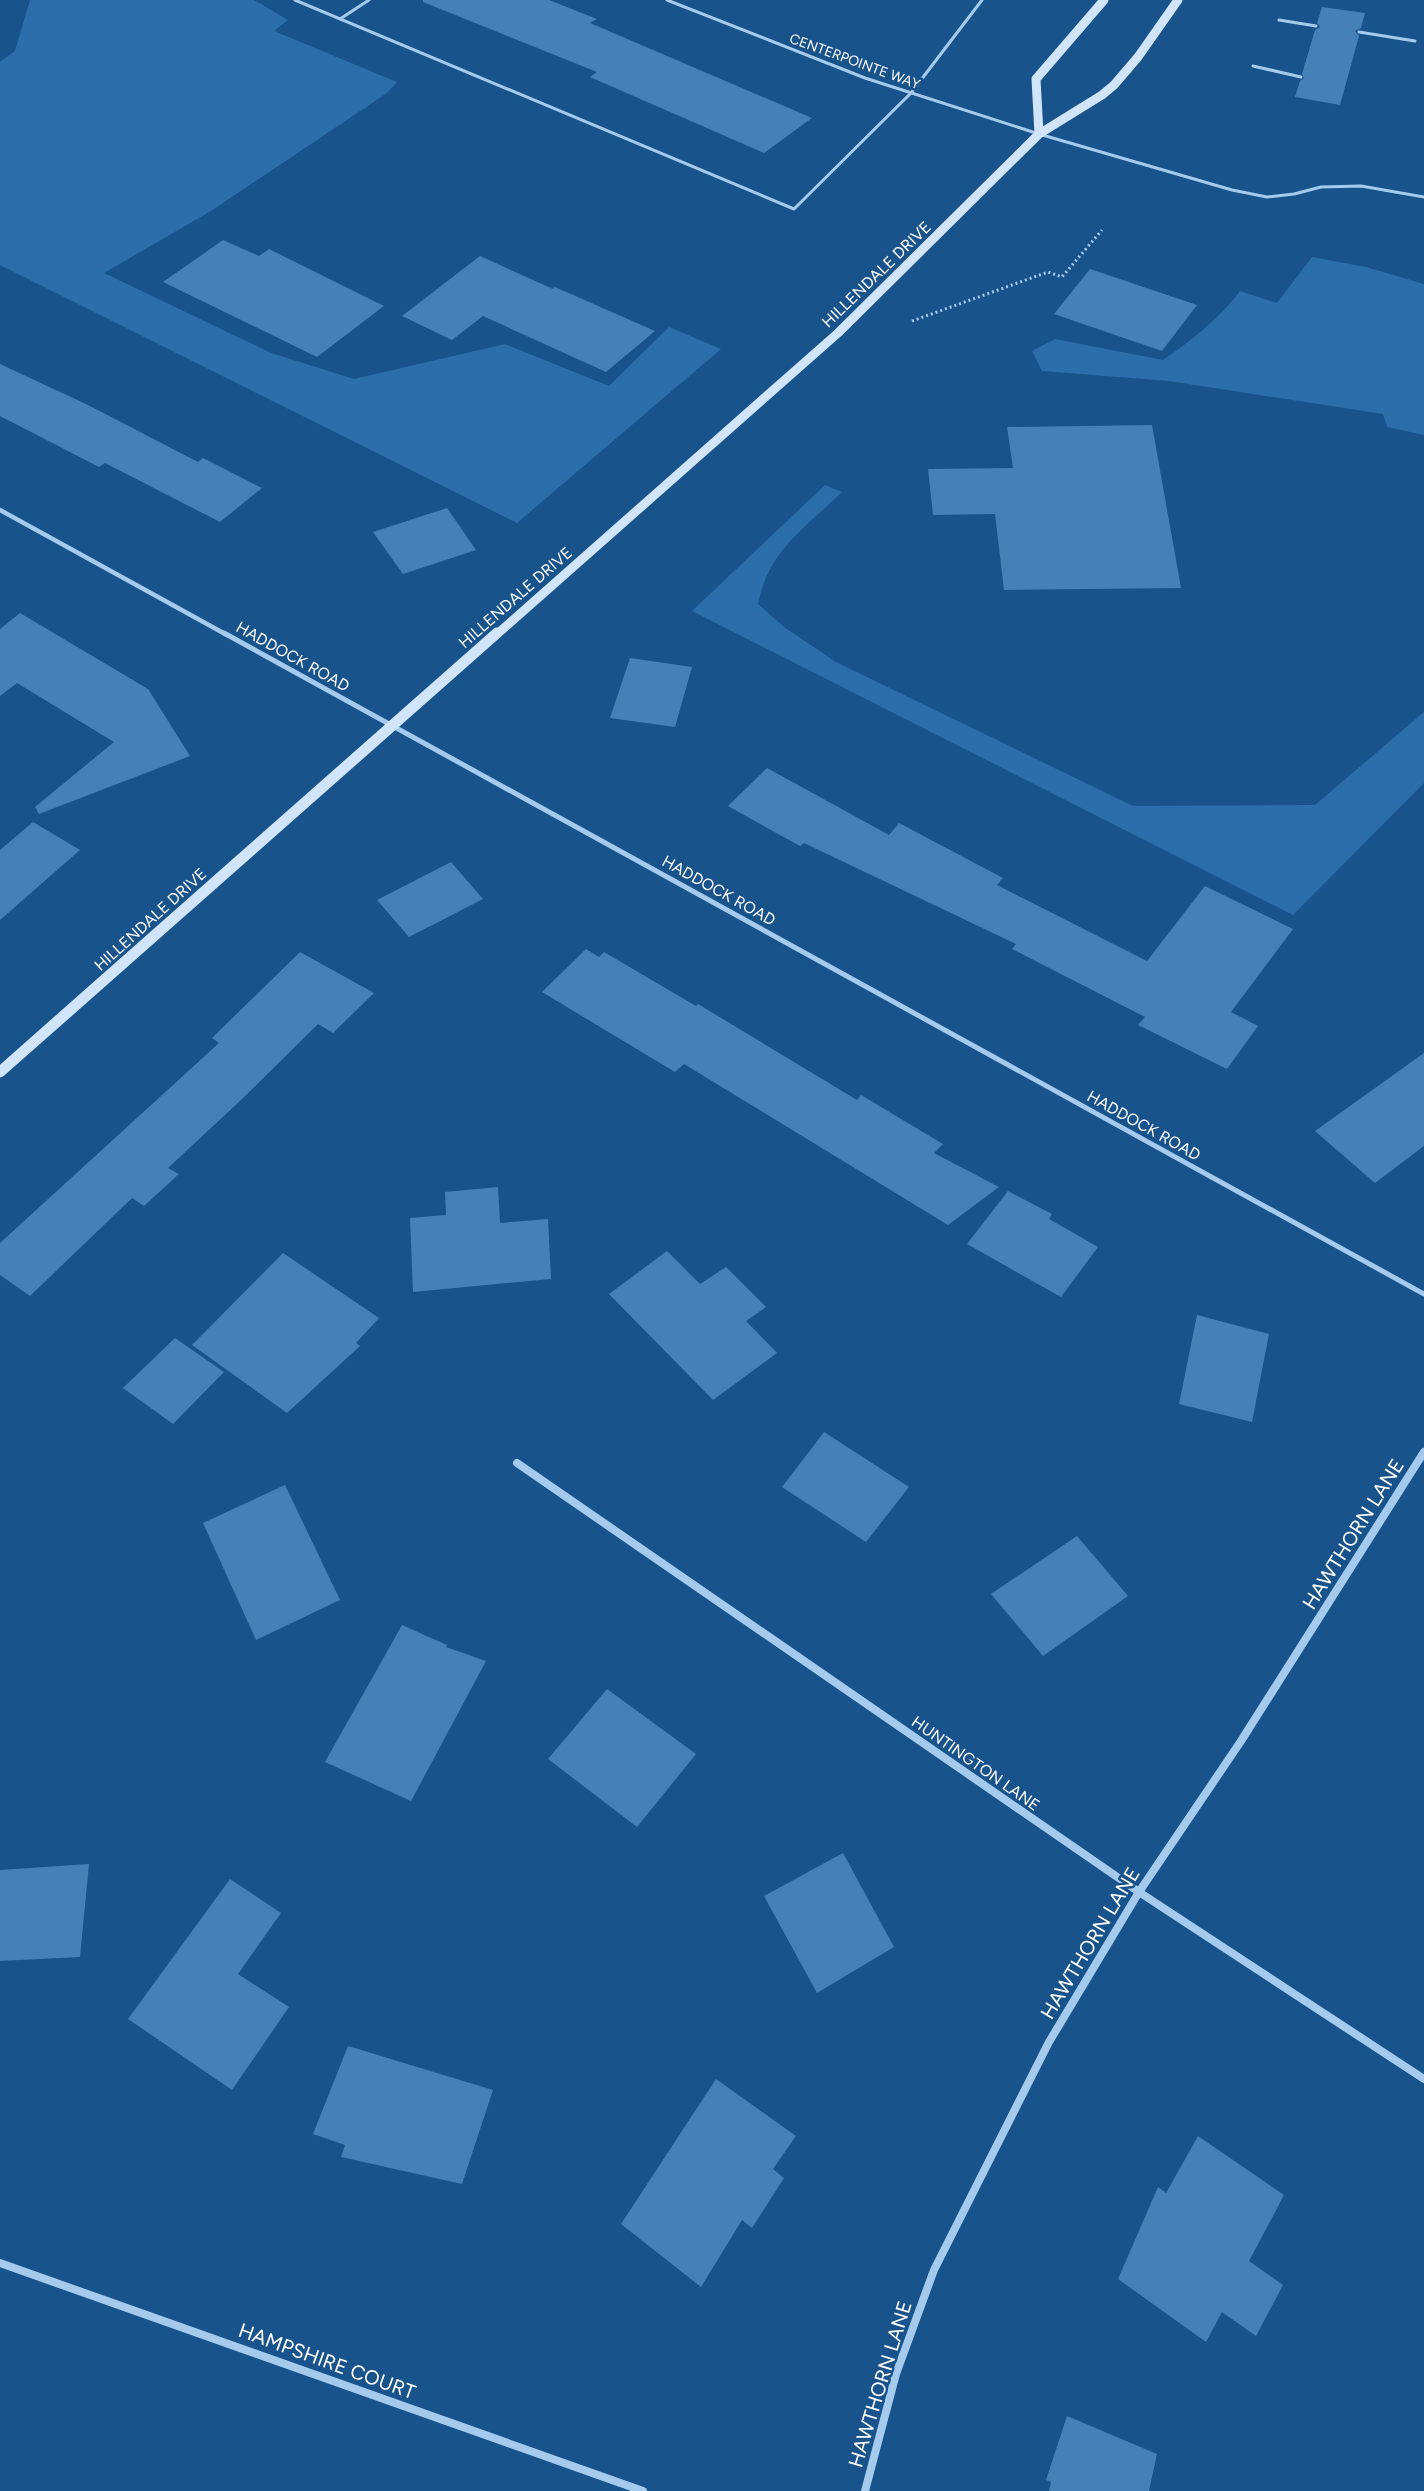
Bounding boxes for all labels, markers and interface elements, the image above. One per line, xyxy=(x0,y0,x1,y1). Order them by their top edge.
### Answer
street label: CENTERPOINTE WAY xyxy=(787,30,923,93)
street label: HILLENDALE DRIVE xyxy=(818,217,935,331)
street label: HILLENDALE DRIVE xyxy=(455,543,576,652)
street label: HADDOCK ROAD xyxy=(233,617,353,695)
street label: HADDOCK ROAD xyxy=(659,851,779,929)
street label: HILLENDALE DRIVE xyxy=(90,864,210,975)
street label: HADDOCK ROAD xyxy=(1084,1086,1204,1164)
street label: HAWTHORN LANE xyxy=(1297,1454,1409,1614)
street label: HUNTINGTON LANE xyxy=(908,1712,1043,1815)
street label: HAWTHORN LANE xyxy=(1035,1863,1145,2023)
street label: HAWTHORN LANE xyxy=(843,2298,917,2470)
street label: HAMPSHIRE COURT xyxy=(235,2318,419,2404)

